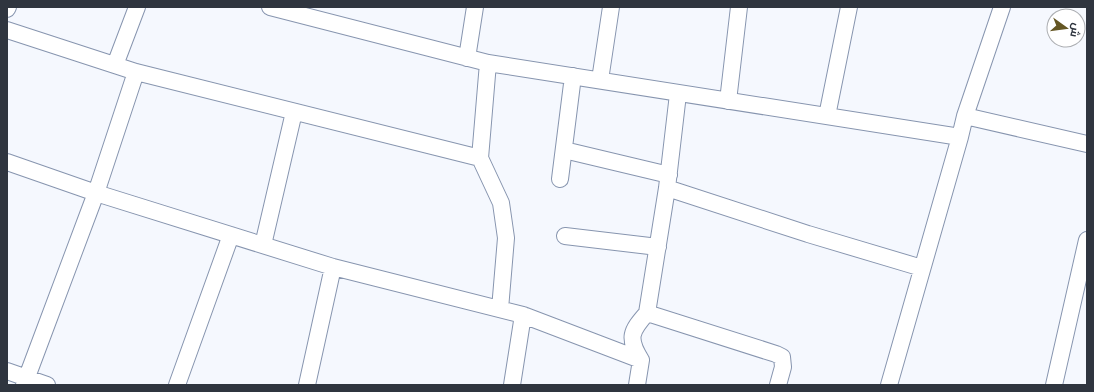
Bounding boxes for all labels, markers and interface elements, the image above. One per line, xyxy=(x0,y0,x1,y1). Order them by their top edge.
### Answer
north arrow xyxy=(1046,8,1086,48)
text: ش xyxy=(1067,22,1082,38)

